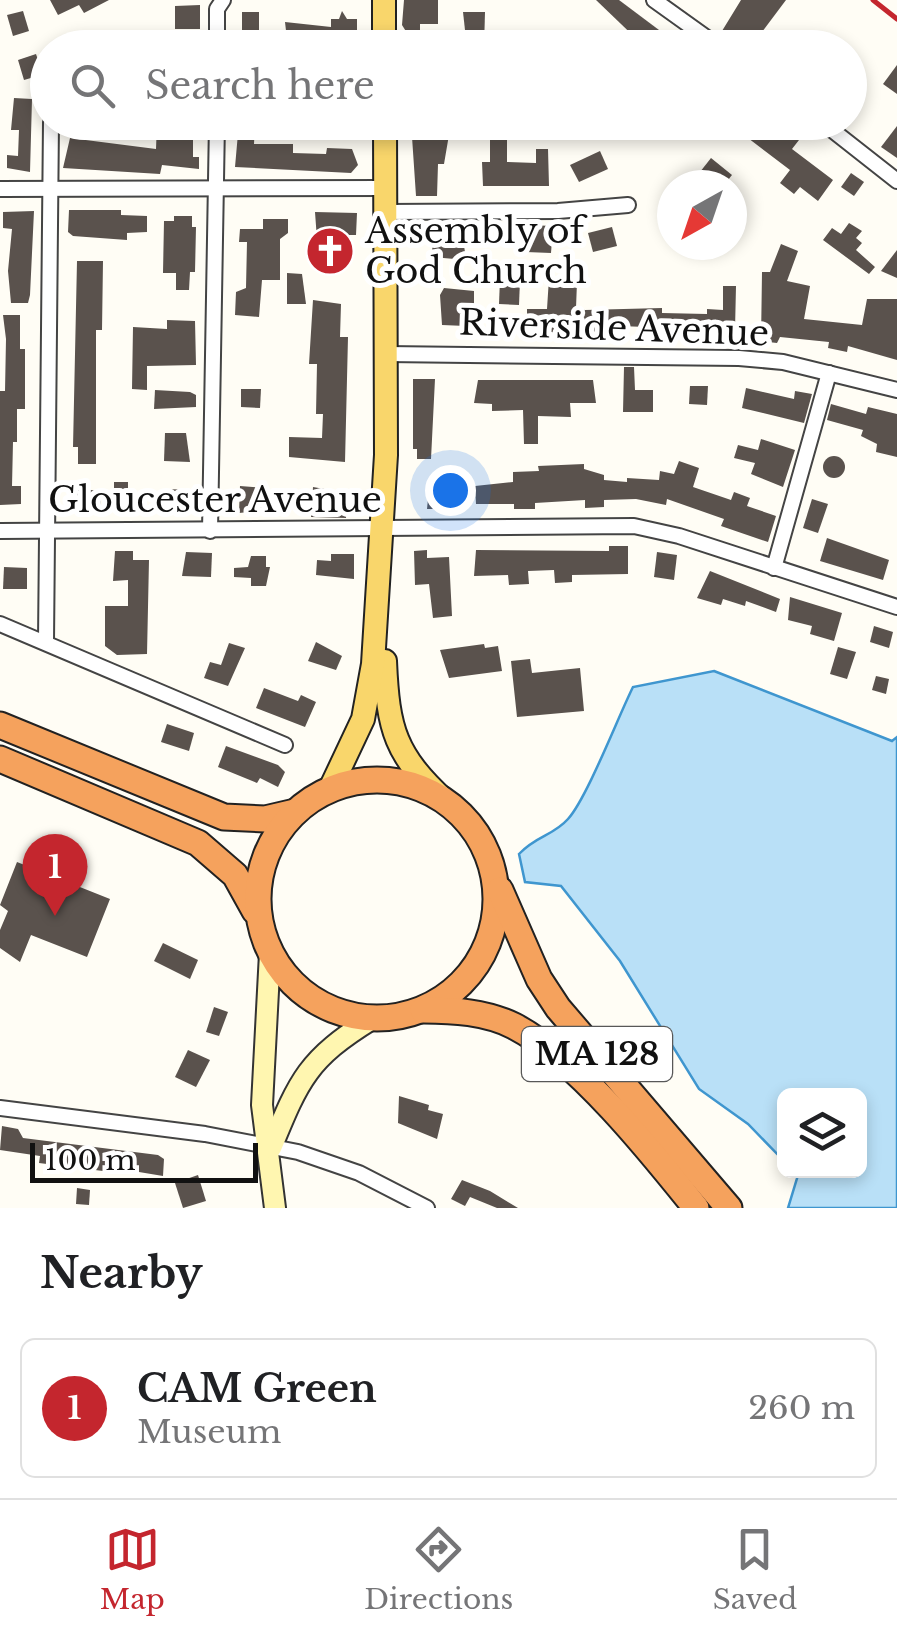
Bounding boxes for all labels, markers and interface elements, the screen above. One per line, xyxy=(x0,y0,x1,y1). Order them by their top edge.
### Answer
search box xyxy=(30,30,867,140)
icon: search xyxy=(65,58,120,113)
text: Search here xyxy=(145,62,375,109)
north arrow xyxy=(657,170,747,260)
place label: Assembly of God Church xyxy=(364,209,588,292)
church icon: Assembly of God Church xyxy=(304,225,356,277)
street label: Riverside Avenue xyxy=(458,301,770,354)
your location xyxy=(425,465,476,516)
street label: Gloucester Avenue xyxy=(48,478,382,521)
pin: 1 xyxy=(22,834,88,916)
road number: MA 128 xyxy=(522,1027,672,1081)
map controls xyxy=(777,1088,867,1178)
button: layers xyxy=(777,1088,867,1178)
scale bar xyxy=(30,1138,258,1182)
text: 100 m xyxy=(45,1143,136,1178)
text: Nearby xyxy=(40,1247,203,1299)
text: CAM Green xyxy=(137,1365,377,1412)
text: 1 xyxy=(68,1388,81,1428)
text: 260 m xyxy=(748,1388,855,1428)
text: Museum xyxy=(137,1412,281,1452)
tab: Map xyxy=(100,1522,165,1617)
tab: Directions xyxy=(364,1522,513,1617)
tab: Saved xyxy=(713,1522,797,1617)

